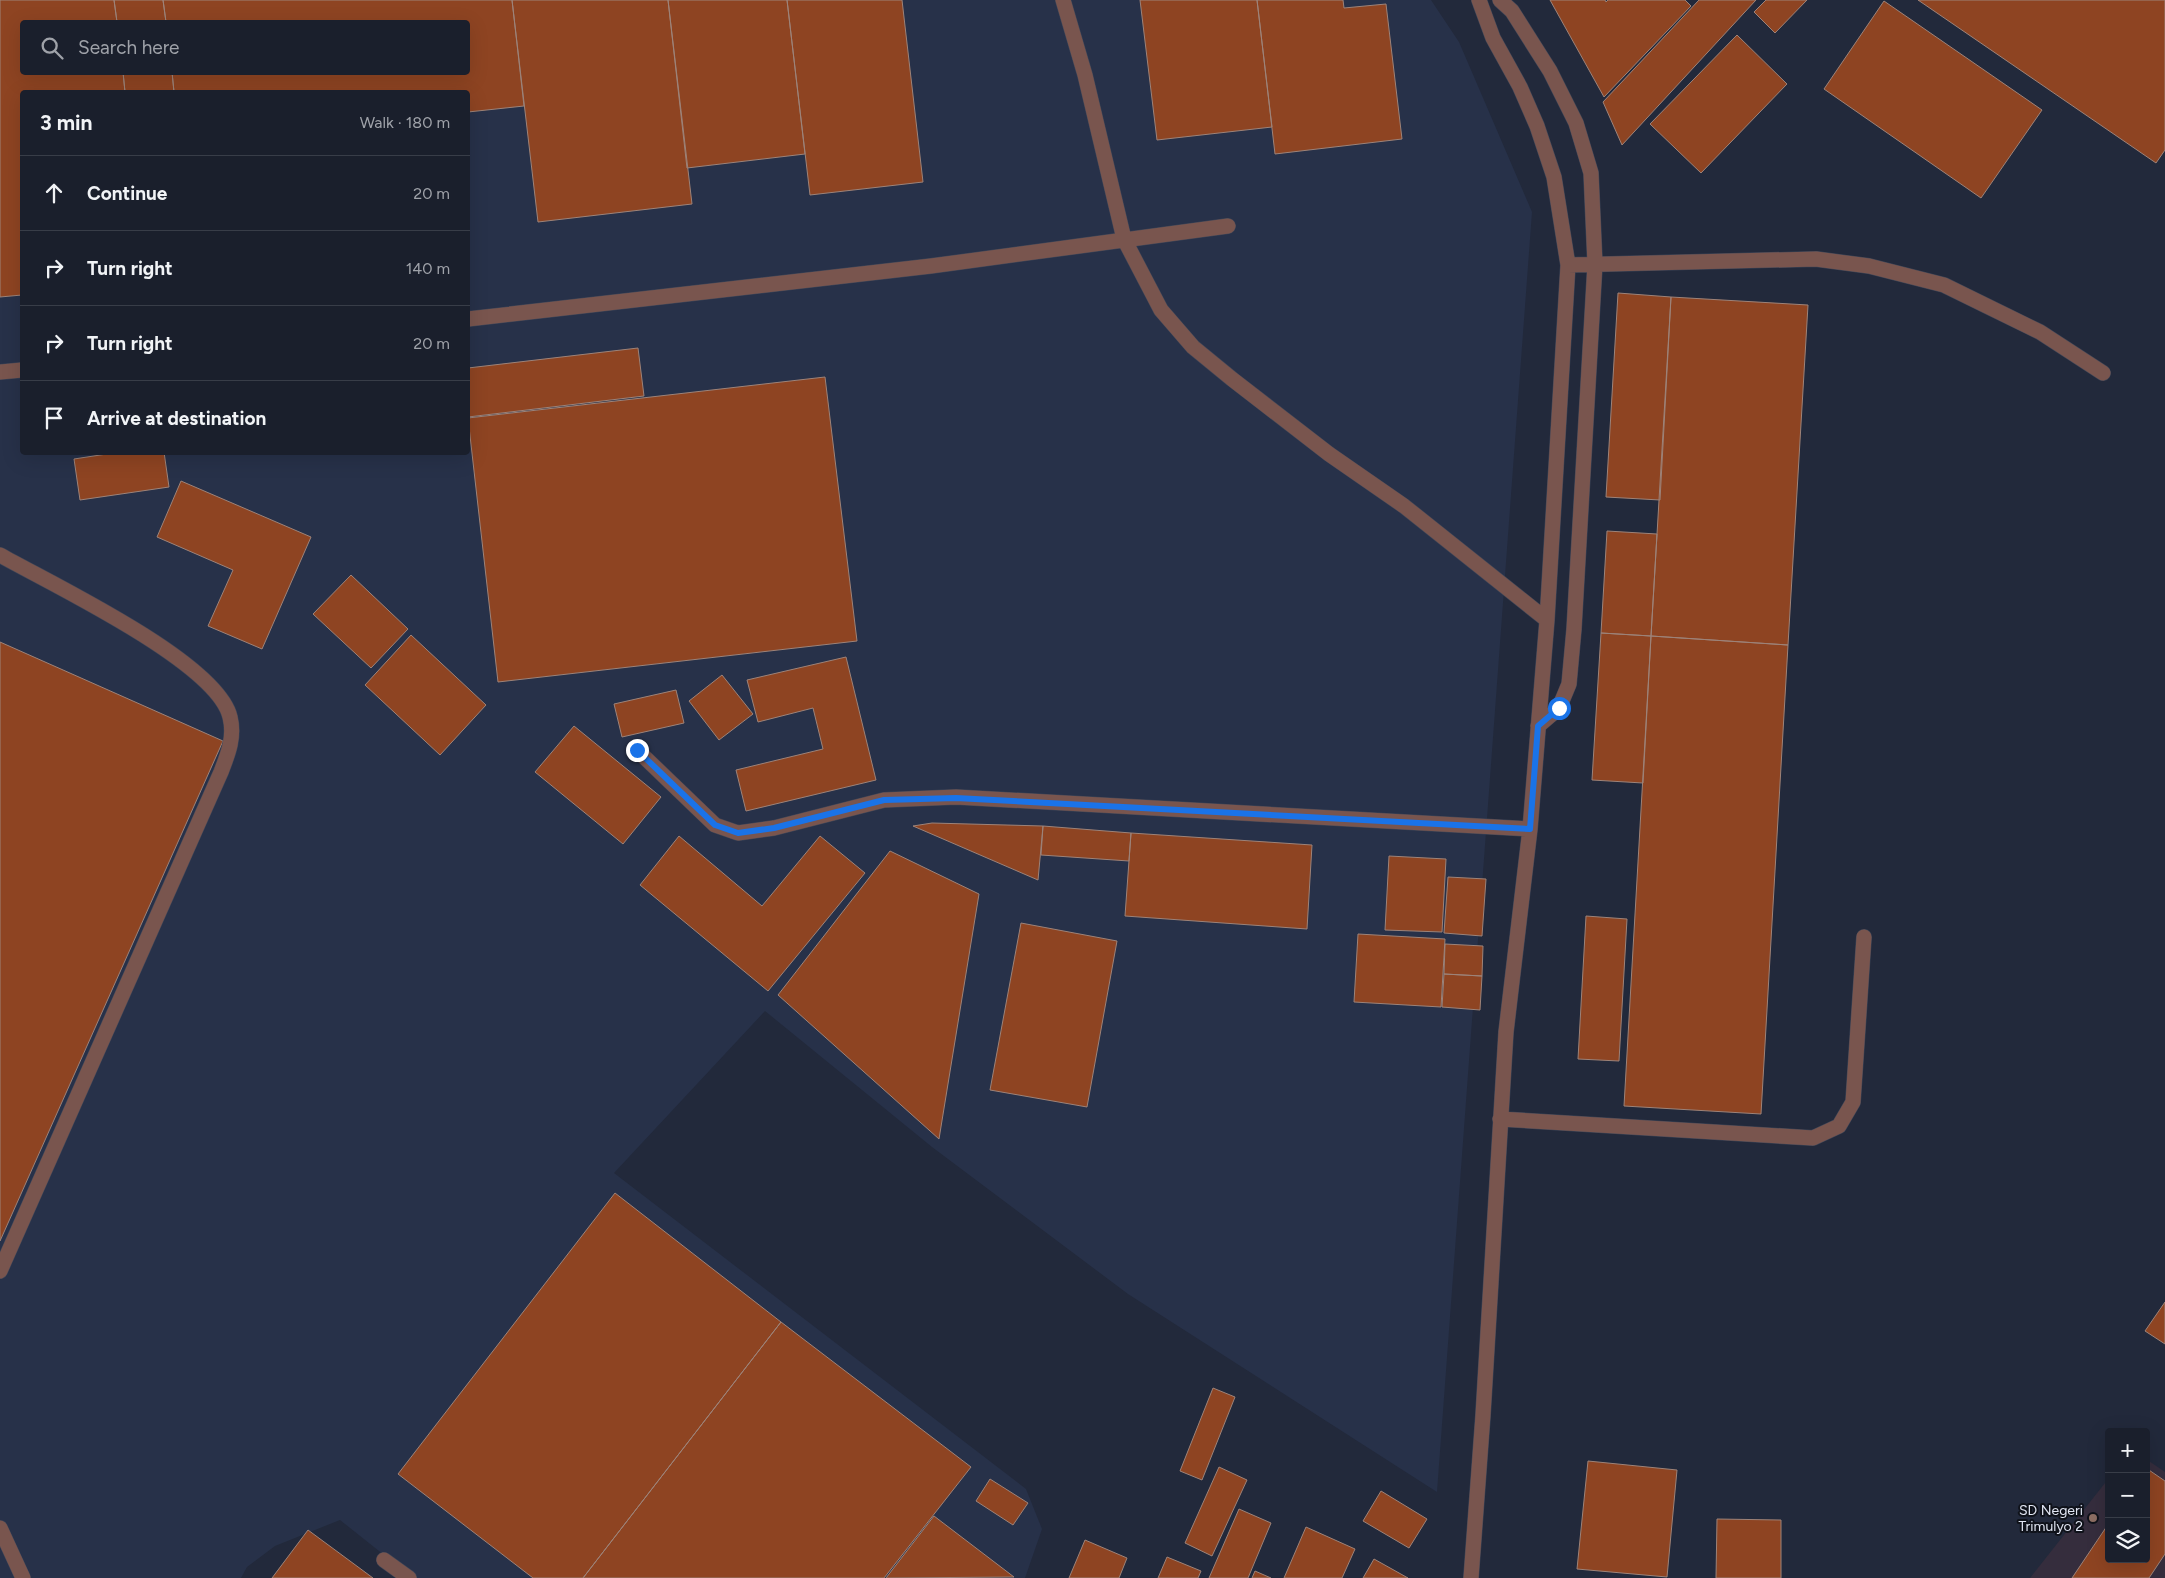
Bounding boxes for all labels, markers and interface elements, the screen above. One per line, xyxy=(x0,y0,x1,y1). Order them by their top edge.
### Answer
search box xyxy=(20,20,470,75)
icon: search xyxy=(38,34,66,62)
text: Search here xyxy=(78,36,180,59)
text: 3 min xyxy=(40,110,92,135)
text: Walk · 180 m xyxy=(360,113,450,132)
icon: ahead xyxy=(40,179,68,207)
text: Continue xyxy=(87,182,167,205)
text: 20 m xyxy=(413,184,450,203)
icon: right xyxy=(40,254,68,282)
text: Turn right xyxy=(87,257,173,280)
text: 140 m xyxy=(406,259,450,278)
icon: right xyxy=(40,329,68,357)
text: Turn right xyxy=(87,332,173,355)
text: 20 m xyxy=(413,334,450,353)
icon: arrive xyxy=(40,404,68,432)
text: Arrive at destination xyxy=(87,407,266,430)
route start xyxy=(1548,697,1571,720)
route end xyxy=(626,739,649,762)
map controls xyxy=(2105,1428,2150,1563)
button: + xyxy=(2105,1428,2150,1473)
button: − xyxy=(2105,1473,2150,1518)
place label: SD Negeri Trimulyo 2 xyxy=(2019,1502,2083,1535)
marker: SD Negeri Trimulyo 2 xyxy=(2087,1512,2099,1524)
button: layers xyxy=(2105,1518,2150,1563)

